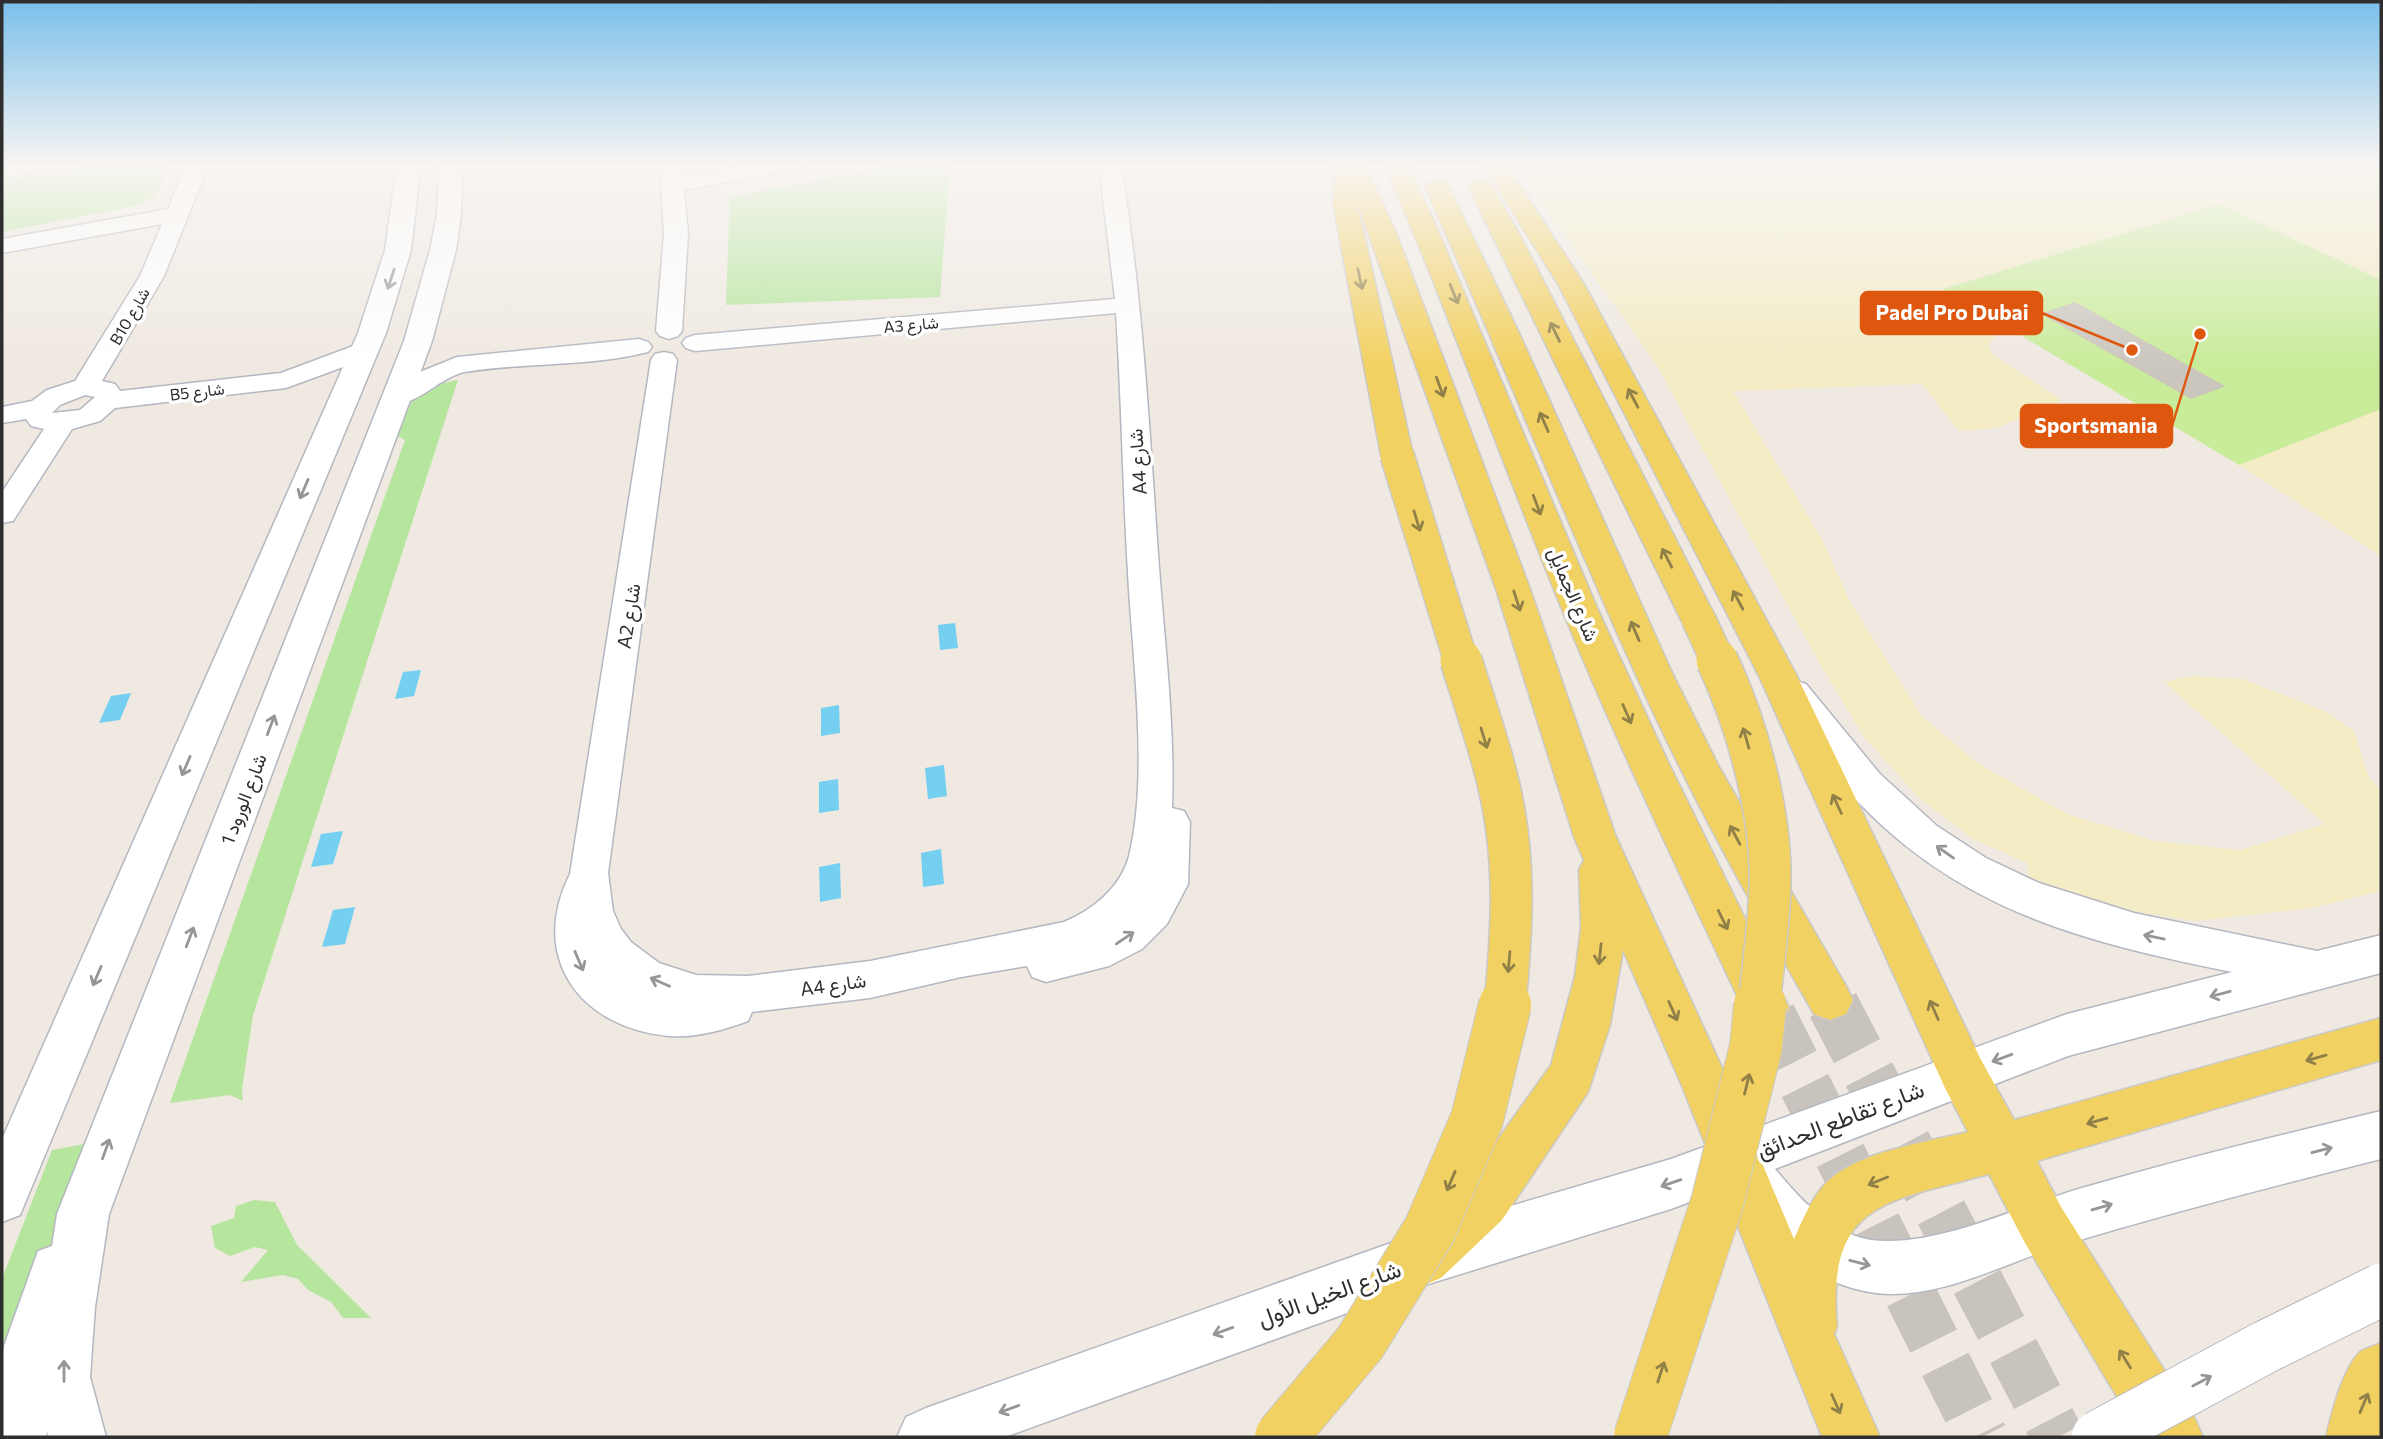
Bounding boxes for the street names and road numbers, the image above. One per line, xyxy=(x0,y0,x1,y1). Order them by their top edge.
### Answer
street label: B10 شارع xyxy=(105,284,156,349)
street label: A3 شارع xyxy=(883,312,940,339)
street label: B5 شارع xyxy=(169,378,226,407)
street label: A4 شارع xyxy=(1123,428,1153,496)
street label: شارع الجمايل xyxy=(1542,544,1604,645)
street label: A2 شارع xyxy=(612,582,646,650)
street label: شارع الورود 1 xyxy=(215,750,273,849)
street label: A4 شارع xyxy=(799,968,868,1002)
street label: شارع تقاطع الحدائق xyxy=(1752,1074,1929,1167)
street label: شارع الخيل الأول xyxy=(1253,1254,1406,1335)

